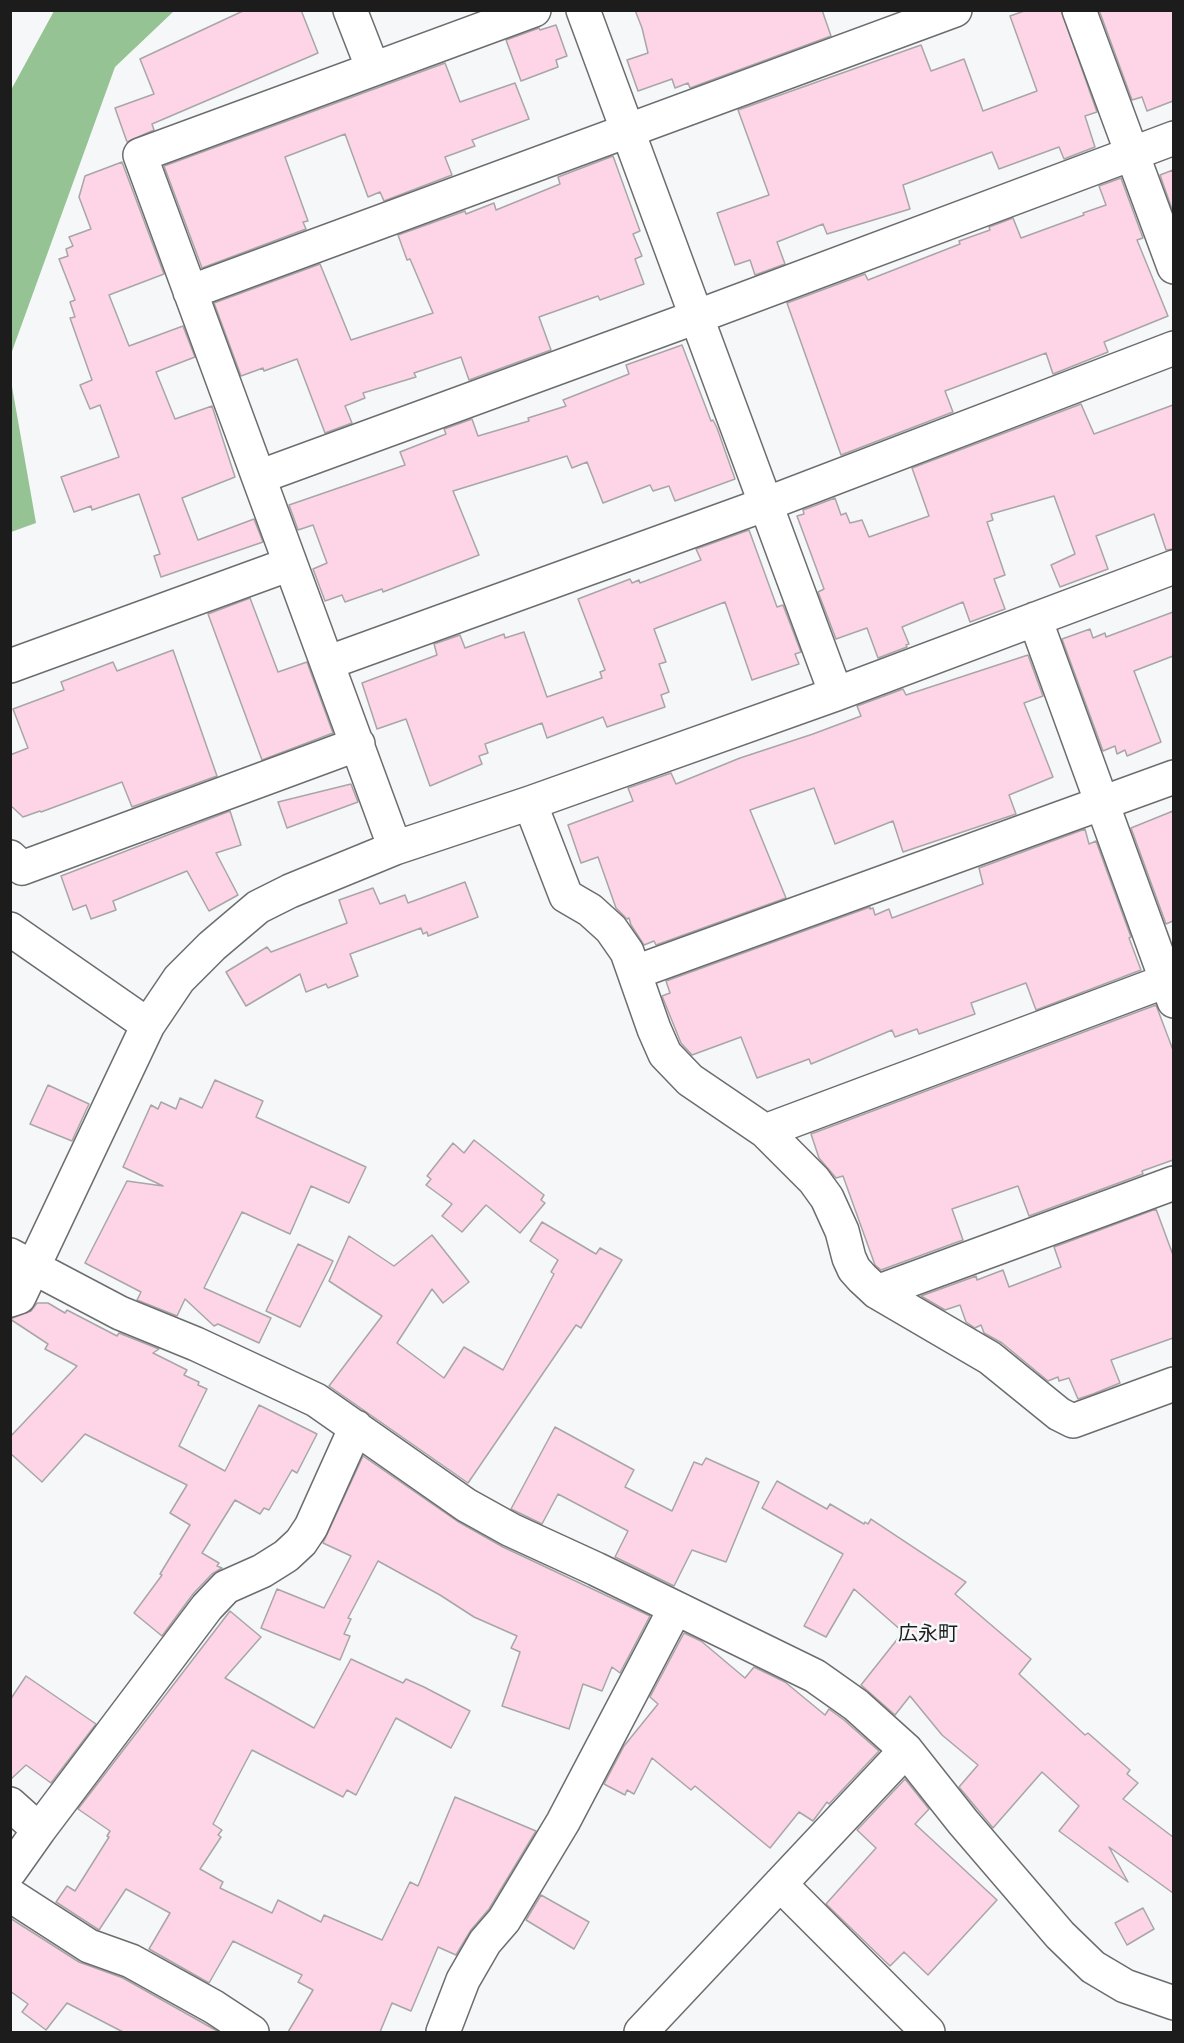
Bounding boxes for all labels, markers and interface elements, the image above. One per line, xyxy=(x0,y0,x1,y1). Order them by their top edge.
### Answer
district label: 広永町 xyxy=(898,1622,958,1646)

